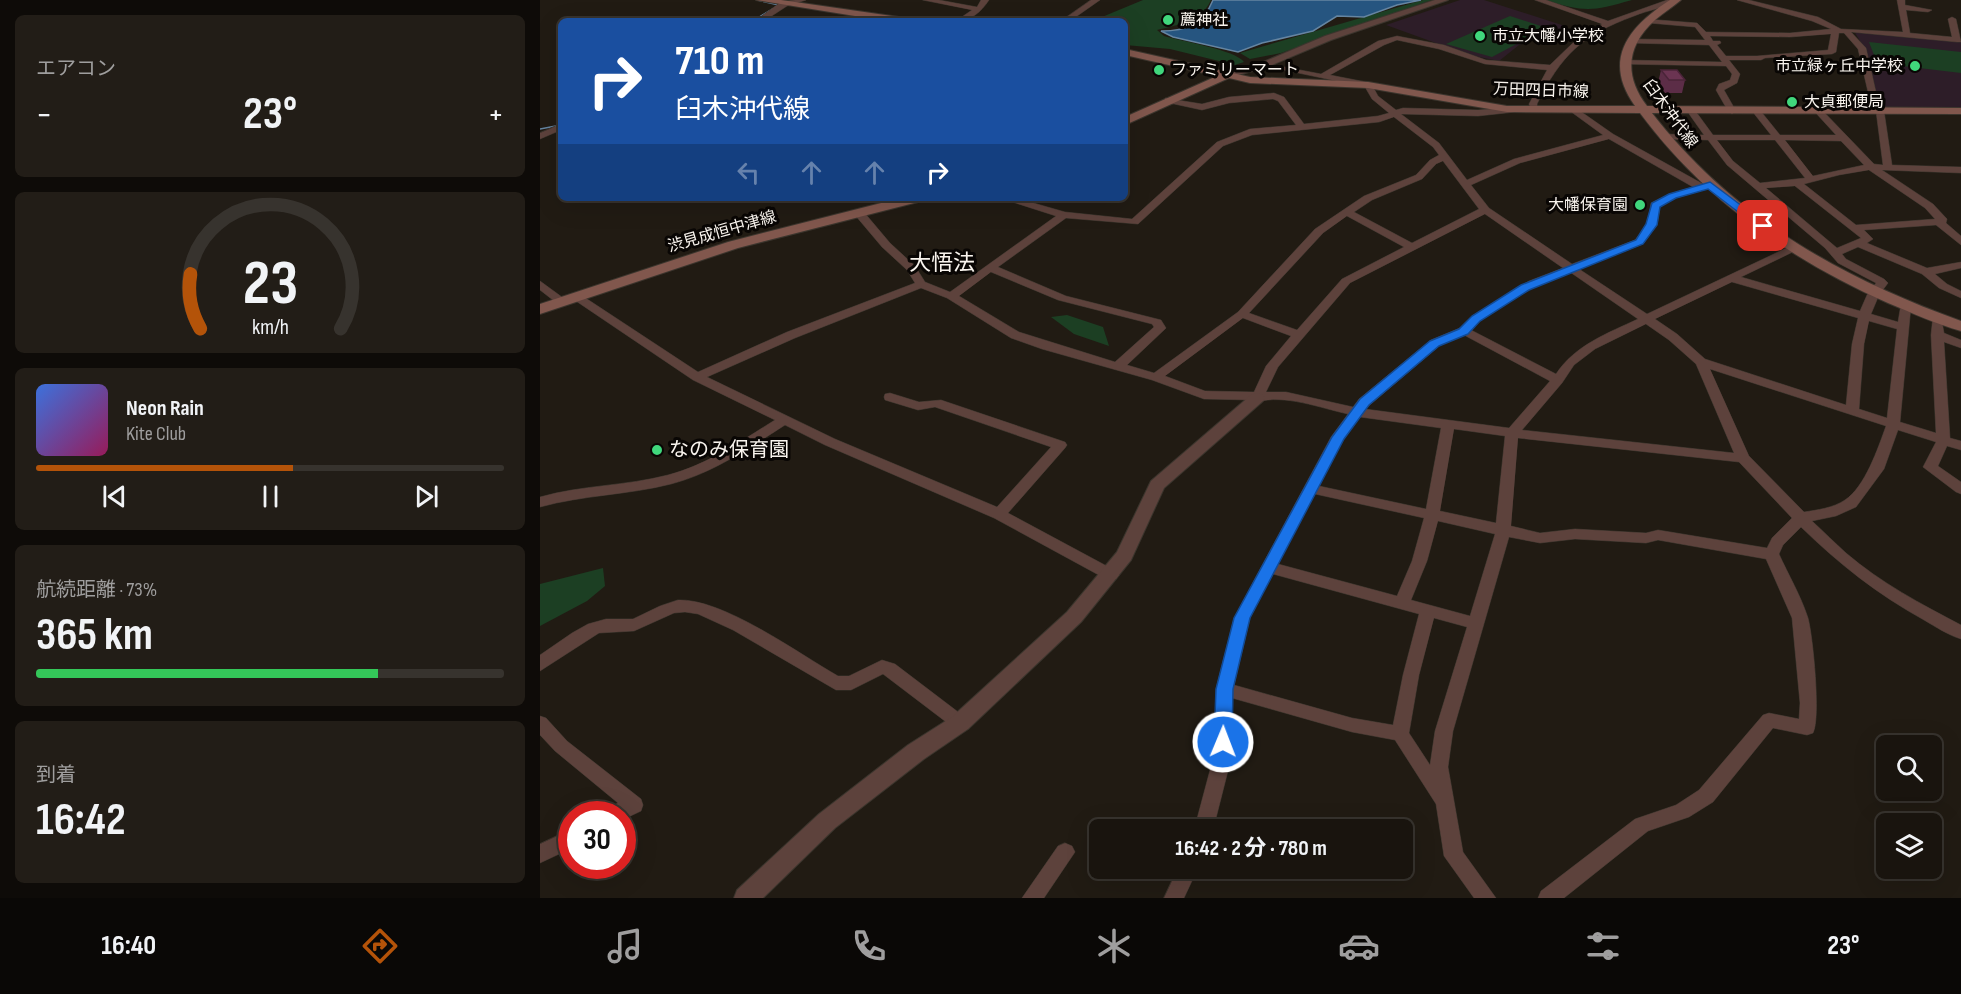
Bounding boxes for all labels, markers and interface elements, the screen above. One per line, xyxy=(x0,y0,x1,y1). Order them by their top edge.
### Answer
place label: 薦神社 xyxy=(1180,11,1228,30)
marker: 薦神社 xyxy=(1161,13,1175,27)
place label: 市立大幡小学校 xyxy=(1492,27,1604,46)
marker: 市立大幡小学校 xyxy=(1473,29,1487,43)
text: 710 m xyxy=(675,36,764,87)
icon: right xyxy=(576,42,654,120)
text: エアコン xyxy=(36,57,116,81)
place label: 市立緑ヶ丘中学校 xyxy=(1775,57,1903,76)
marker: 市立緑ヶ丘中学校 xyxy=(1908,59,1922,73)
place label: ファミリーマート xyxy=(1171,61,1299,80)
marker: ファミリーマート xyxy=(1152,63,1166,77)
street label: 臼木沖代線 xyxy=(1639,76,1701,152)
street label: 万田四日市線 xyxy=(1493,80,1589,102)
text: 23° xyxy=(243,87,297,142)
place label: 大貞郵便局 xyxy=(1804,93,1884,112)
text: 臼木沖代線 xyxy=(675,94,810,126)
text: − xyxy=(36,95,52,135)
text: + xyxy=(488,95,504,135)
marker: 大貞郵便局 xyxy=(1785,95,1799,109)
icon: left xyxy=(732,156,765,189)
icon: ahead xyxy=(795,156,828,189)
icon: ahead xyxy=(858,156,891,189)
icon: right xyxy=(921,156,954,189)
place label: 大幡保育園 xyxy=(1548,196,1628,215)
marker: 大幡保育園 xyxy=(1633,198,1647,212)
pin xyxy=(1737,200,1788,251)
street label: 渋見成恒中津線 xyxy=(666,207,778,257)
icon: arrive xyxy=(1746,209,1779,242)
text: 23 xyxy=(242,248,298,323)
district label: 大悟法 xyxy=(909,250,975,277)
text: km/h xyxy=(251,316,289,341)
text: Neon Rain xyxy=(126,395,204,422)
text: Kite Club xyxy=(126,422,186,446)
place label: なのみ保育園 xyxy=(669,438,789,462)
marker: なのみ保育園 xyxy=(650,443,664,457)
icon: previous xyxy=(98,480,131,513)
icon: pause xyxy=(254,480,287,513)
icon: next xyxy=(410,480,443,513)
text: 航続距離 · 73% xyxy=(36,578,157,602)
text: 365 km xyxy=(36,608,153,663)
position arrow xyxy=(1191,710,1255,774)
map controls xyxy=(1876,735,1942,879)
button: search xyxy=(1876,735,1942,801)
text: 到着 xyxy=(36,763,76,787)
text: 16:42 xyxy=(36,793,126,848)
speed limit sign: 30 xyxy=(558,801,636,879)
button: layers xyxy=(1876,813,1942,879)
text: 16:42 · 2 分 · 780 m xyxy=(1175,835,1327,862)
icon: directions xyxy=(359,925,401,967)
icon: music xyxy=(604,925,646,967)
icon: phone xyxy=(848,925,890,967)
icon: climate xyxy=(1093,925,1135,967)
icon: car xyxy=(1338,925,1380,967)
icon: filters xyxy=(1582,925,1624,967)
text: 16:40 xyxy=(101,930,156,962)
text: 23° xyxy=(1827,930,1860,962)

